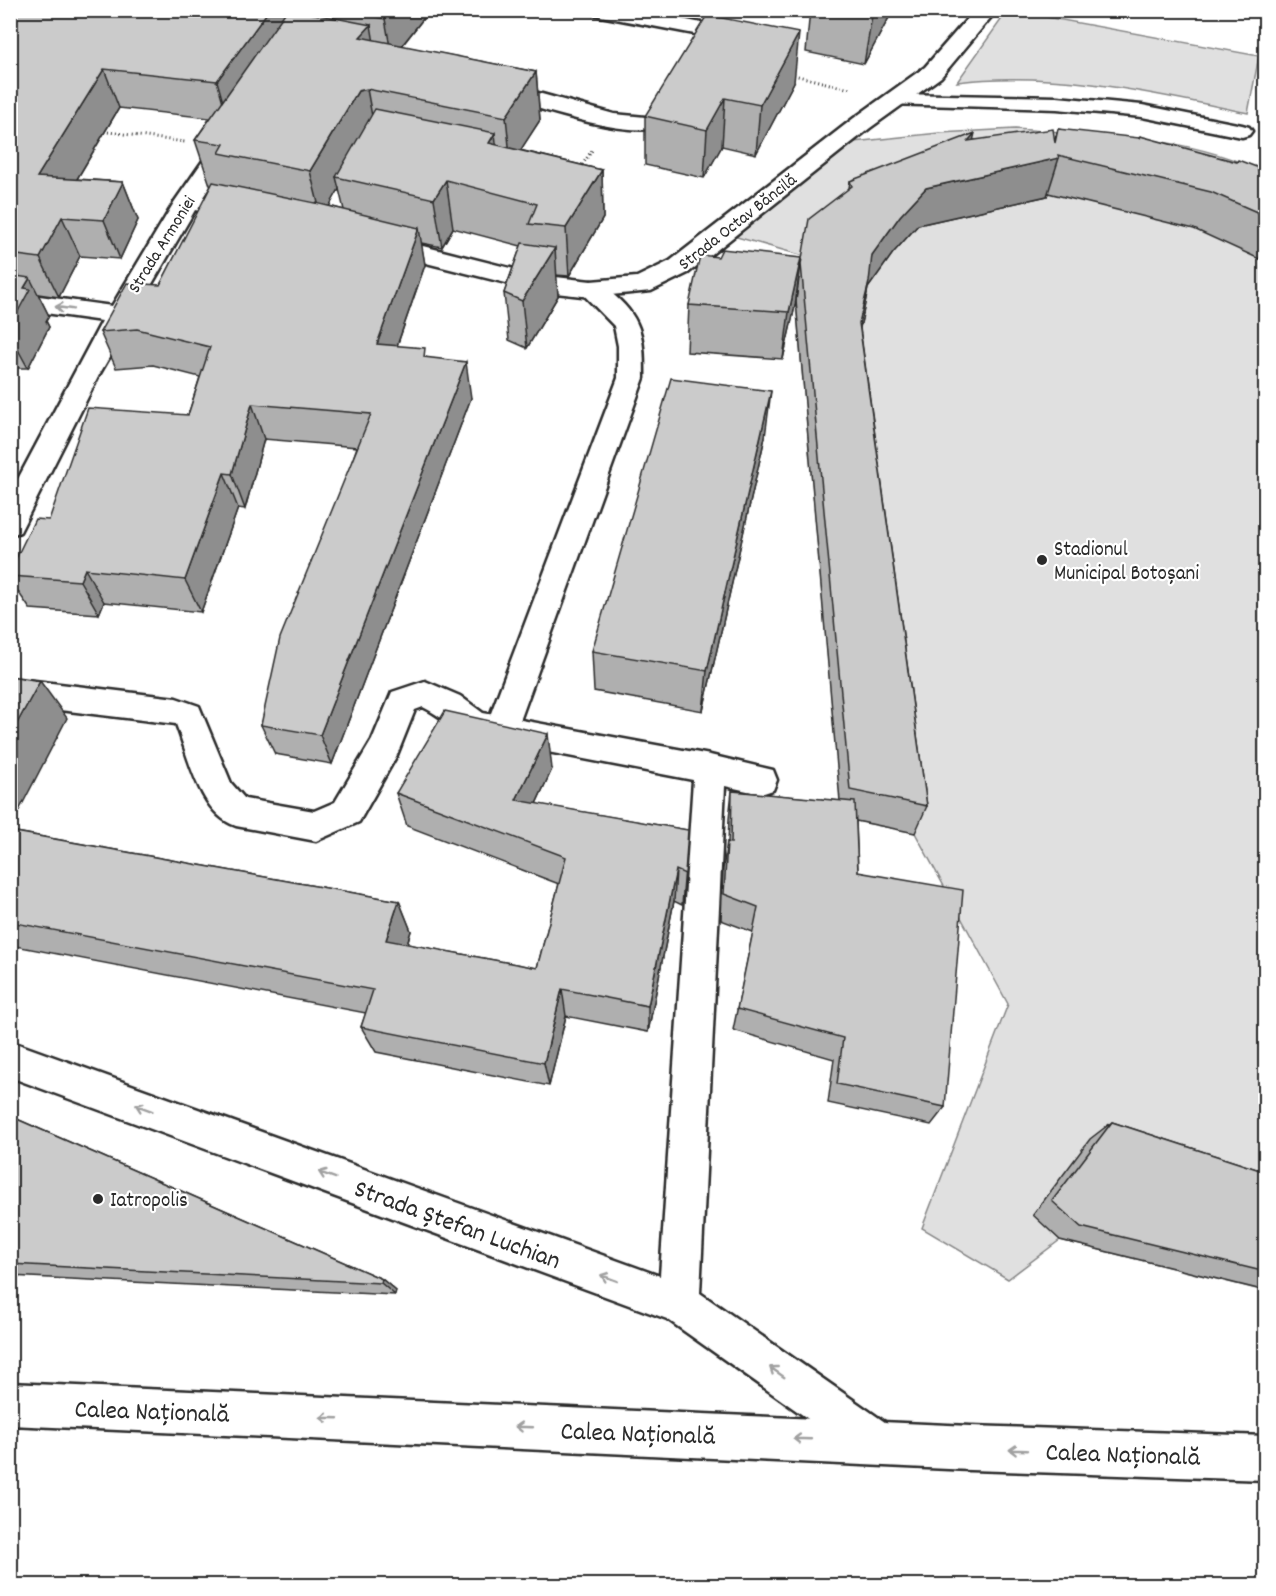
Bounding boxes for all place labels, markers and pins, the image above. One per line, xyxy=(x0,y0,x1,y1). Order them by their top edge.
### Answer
place label: Stadionul Municipal Botoșani xyxy=(1054,536,1199,590)
marker: Stadionul Municipal Botoșani xyxy=(1035,553,1049,567)
place label: Iatropolis xyxy=(110,1187,188,1217)
marker: Iatropolis xyxy=(91,1192,105,1206)

